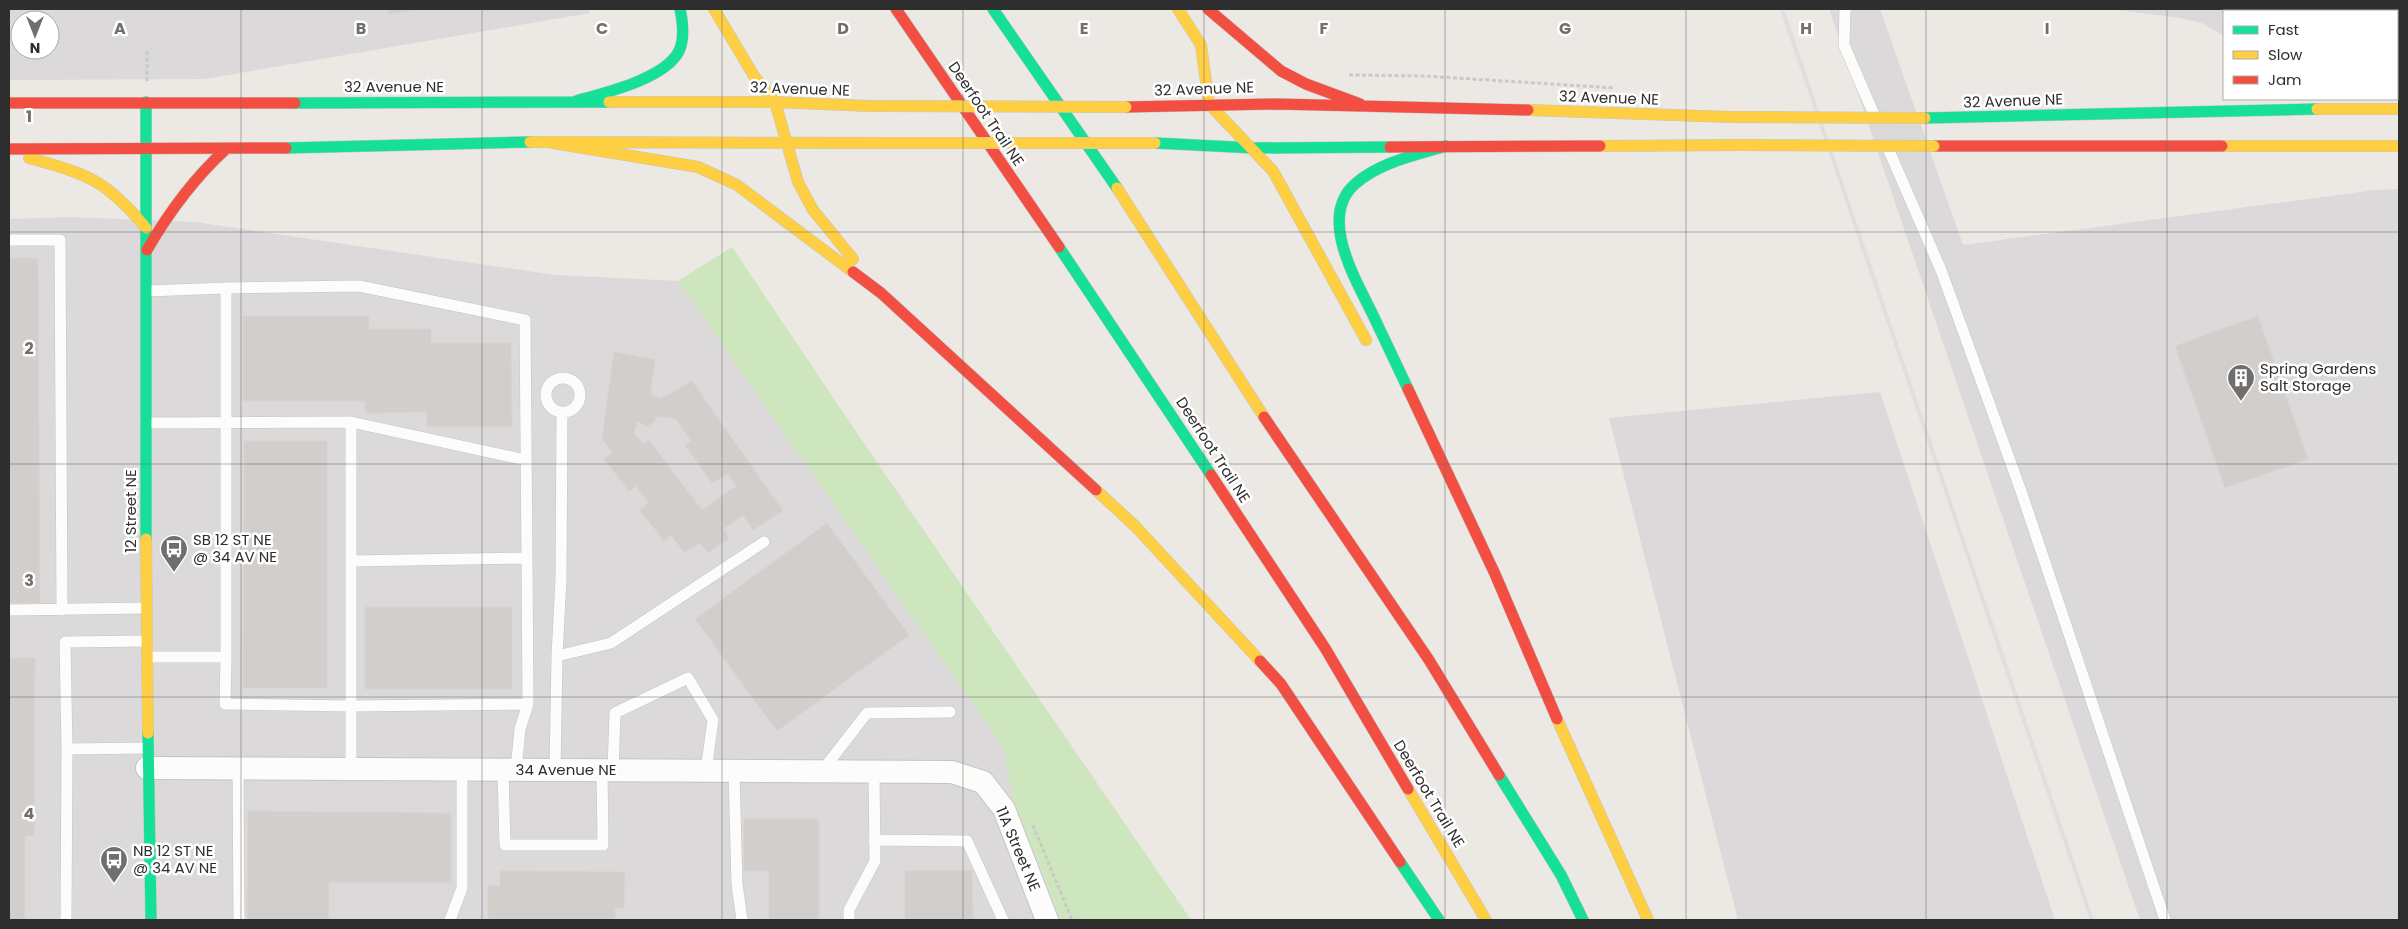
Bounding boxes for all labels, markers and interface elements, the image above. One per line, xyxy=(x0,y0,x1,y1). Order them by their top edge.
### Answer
north arrow xyxy=(10,10,60,60)
legend xyxy=(2223,10,2398,100)
text: A xyxy=(114,17,126,40)
text: B xyxy=(356,17,366,40)
text: C xyxy=(596,17,608,40)
text: D xyxy=(837,17,849,40)
text: E xyxy=(1080,17,1088,40)
text: F xyxy=(1320,17,1329,40)
text: G xyxy=(1559,17,1571,40)
text: H xyxy=(1800,17,1812,40)
text: I xyxy=(2045,17,2049,40)
text: Fast xyxy=(2268,19,2299,40)
text: N xyxy=(30,38,40,58)
text: Slow xyxy=(2268,44,2303,65)
street label: Deerfoot Trail NE xyxy=(944,57,1029,170)
text: Jam xyxy=(2268,69,2302,90)
street label: 32 Avenue NE xyxy=(344,76,444,97)
street label: 32 Avenue NE xyxy=(750,76,850,101)
street label: 32 Avenue NE xyxy=(1154,76,1254,101)
street label: 32 Avenue NE xyxy=(1559,85,1659,110)
street label: 32 Avenue NE xyxy=(1963,88,2063,113)
text: 1 xyxy=(26,105,32,128)
text: 2 xyxy=(24,337,34,360)
place label: Spring Gardens Salt Storage xyxy=(2260,358,2376,396)
building icon: Spring Gardens Salt Storage xyxy=(2226,363,2256,402)
street label: Deerfoot Trail NE xyxy=(1171,393,1255,507)
street label: 12 Street NE xyxy=(120,469,141,553)
place label: SB 12 ST NE @ 34 AV NE xyxy=(193,529,277,567)
bus stop icon: SB 12 ST NE @ 34 AV NE xyxy=(159,534,189,573)
text: 3 xyxy=(24,569,34,592)
street label: Deerfoot Trail NE xyxy=(1389,736,1470,851)
street label: 34 Avenue NE xyxy=(516,759,616,780)
text: 4 xyxy=(24,802,35,825)
street label: 11A Street NE xyxy=(991,803,1046,894)
place label: NB 12 ST NE @ 34 AV NE xyxy=(133,840,217,878)
bus stop icon: NB 12 ST NE @ 34 AV NE xyxy=(99,845,129,884)

